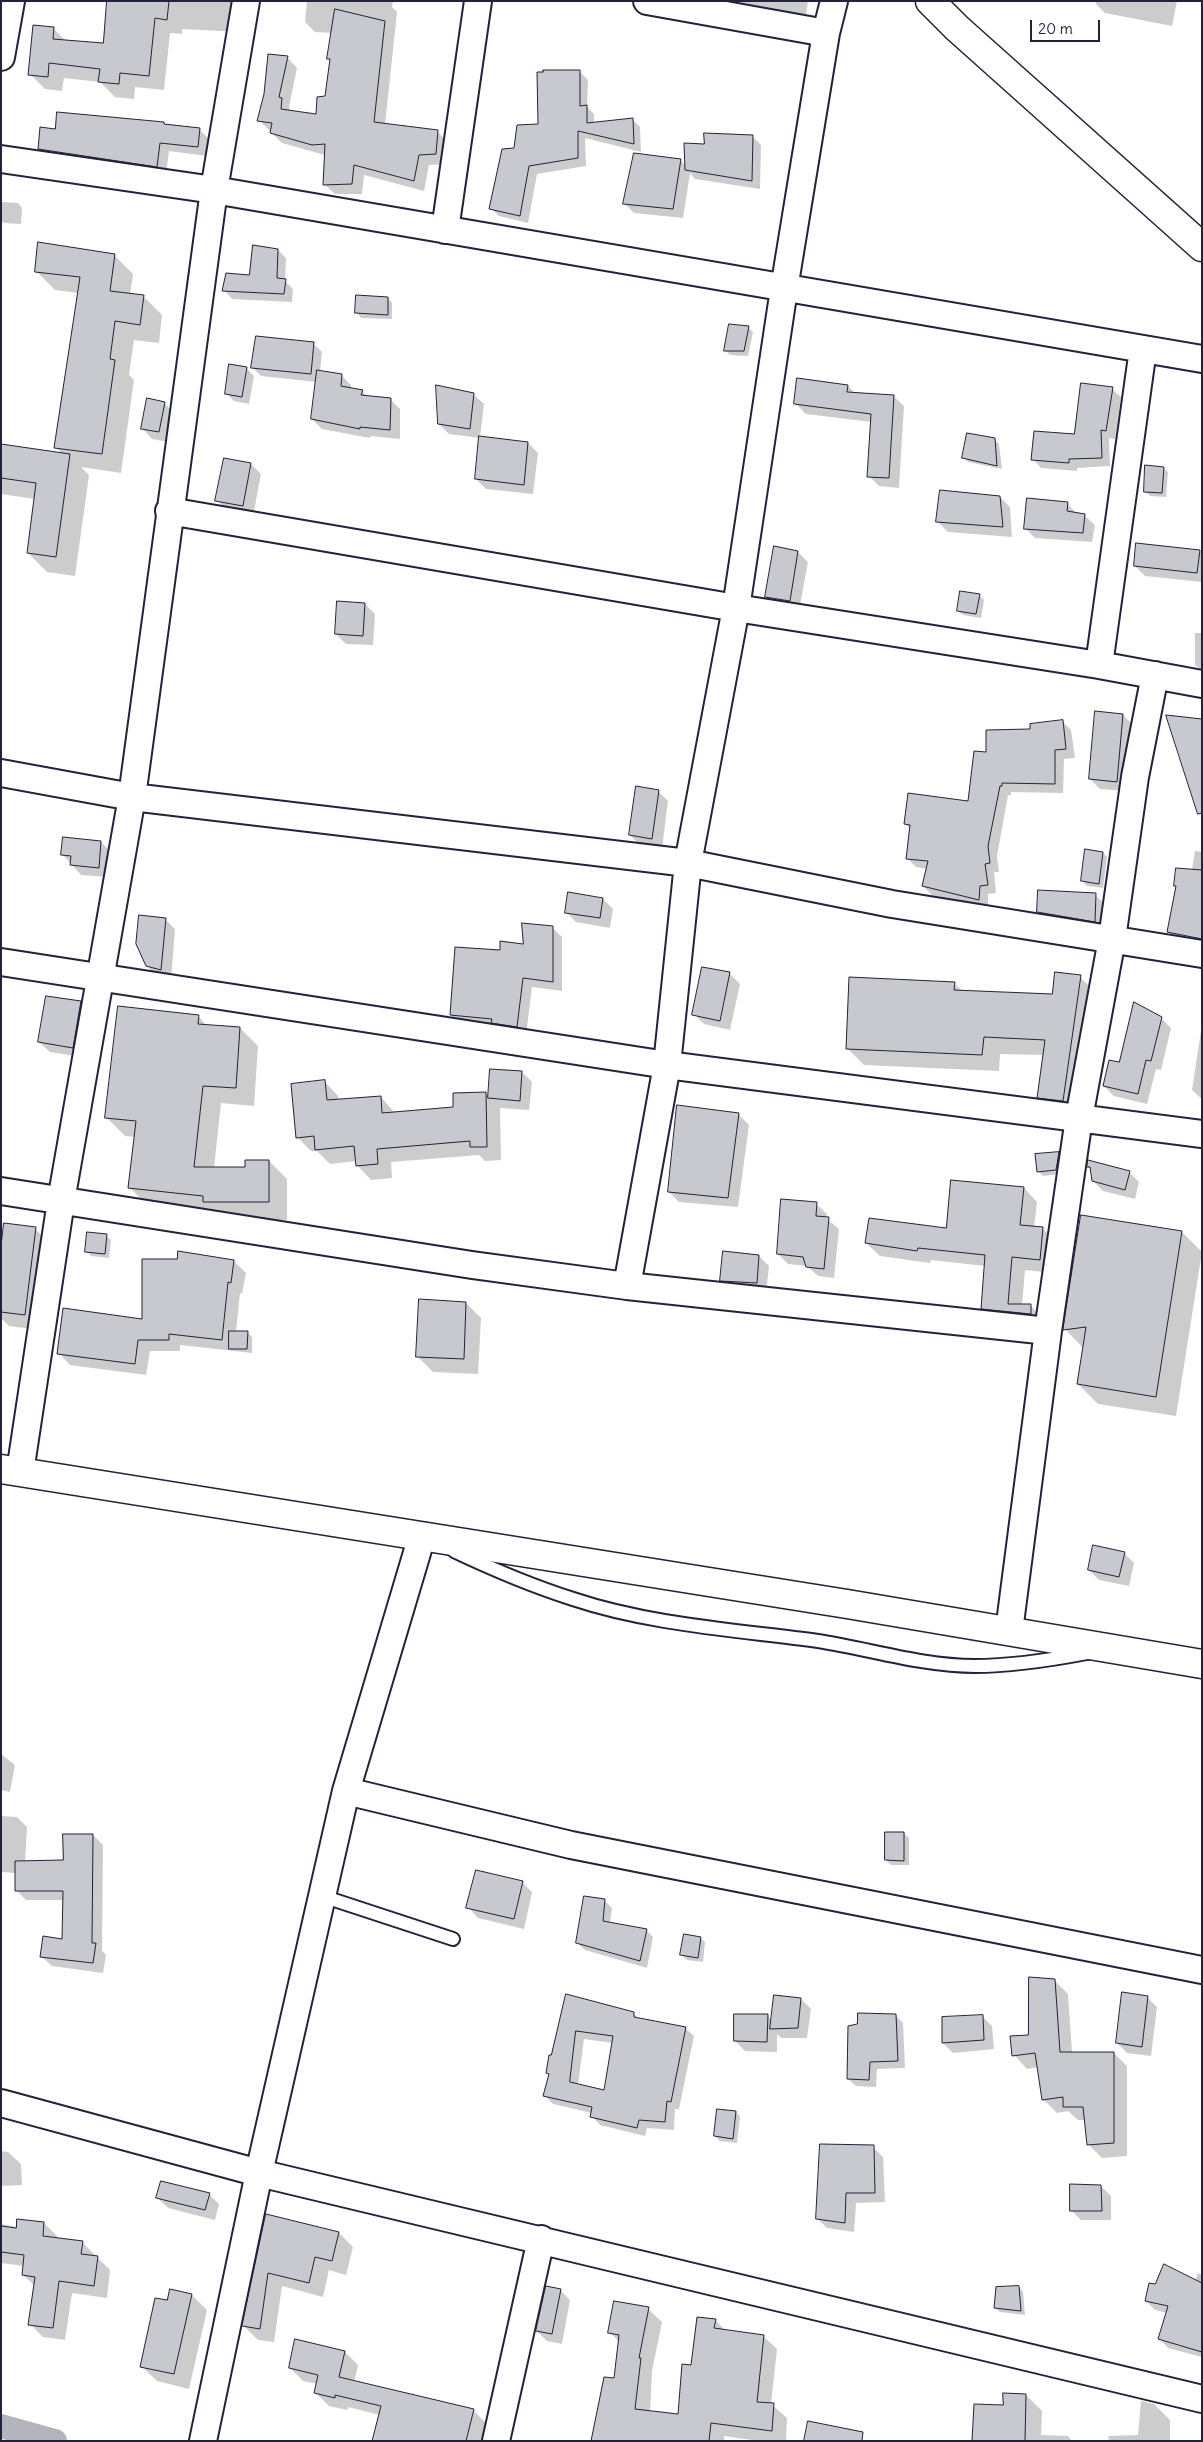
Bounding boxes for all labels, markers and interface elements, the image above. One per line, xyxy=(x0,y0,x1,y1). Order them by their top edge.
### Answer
scale bar xyxy=(1033,10,1103,42)
text: 20 m xyxy=(1038,19,1073,38)

